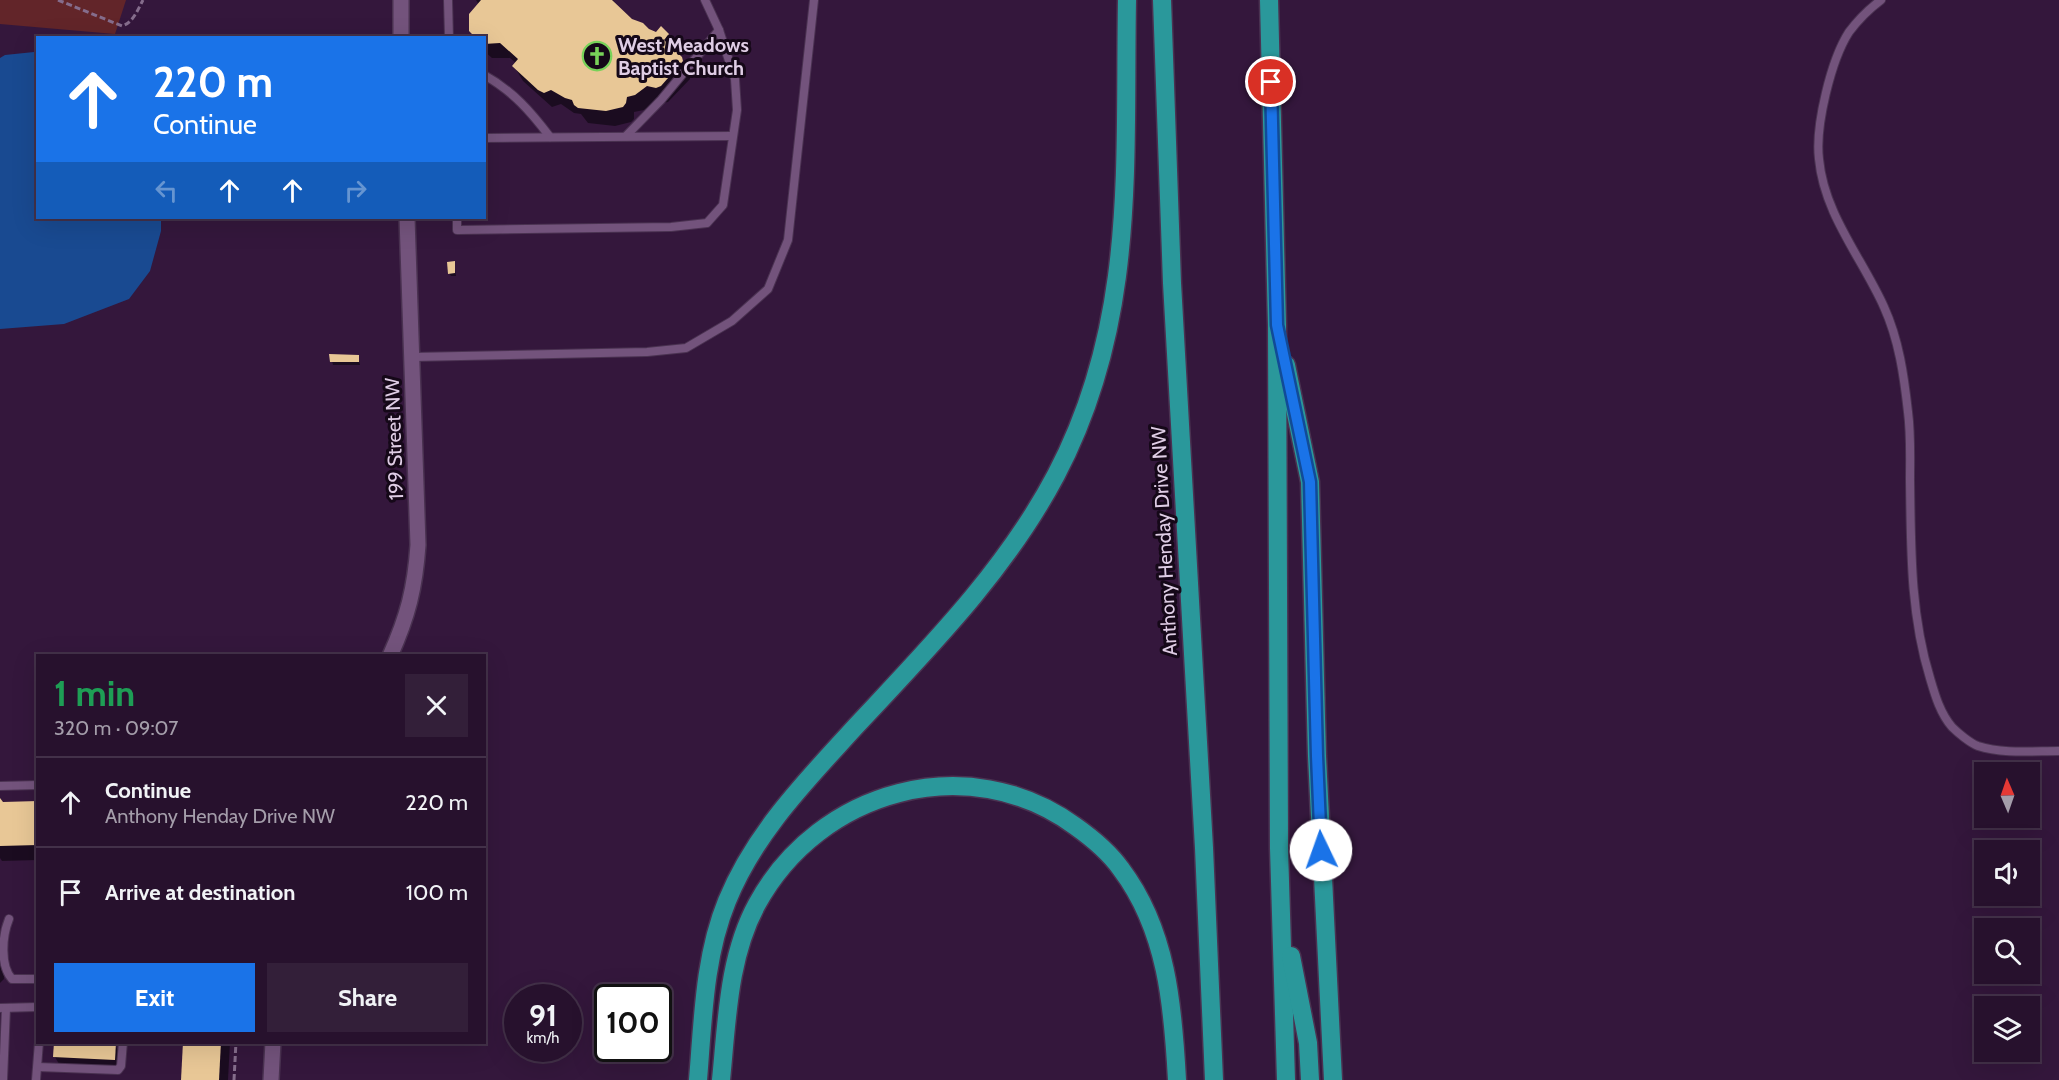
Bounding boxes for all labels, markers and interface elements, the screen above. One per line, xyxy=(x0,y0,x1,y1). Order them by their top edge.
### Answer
place label: West Meadows Baptist Church xyxy=(618,33,749,80)
church icon: West Meadows Baptist Church xyxy=(581,40,613,72)
text: 220 m xyxy=(153,56,273,108)
pin xyxy=(1245,56,1296,107)
icon: ahead xyxy=(54,60,132,138)
icon: arrive xyxy=(1254,65,1287,98)
text: Continue xyxy=(153,108,257,141)
icon: left xyxy=(150,174,183,207)
icon: ahead xyxy=(213,174,246,207)
icon: ahead xyxy=(276,174,309,207)
icon: right xyxy=(339,174,372,207)
street label: 199 Street NW xyxy=(380,377,408,501)
street label: Anthony Henday Drive NW xyxy=(1146,425,1182,656)
text: 1 min xyxy=(54,671,135,715)
button: close xyxy=(405,674,468,737)
text: 320 m · 09:07 xyxy=(54,716,178,740)
north arrow xyxy=(1974,762,2040,828)
map controls xyxy=(1974,762,2040,1062)
text: Continue xyxy=(105,777,191,804)
icon: ahead xyxy=(54,786,87,819)
text: 220 m xyxy=(405,789,468,816)
text: Anthony Henday Drive NW xyxy=(105,804,335,828)
position arrow xyxy=(1289,818,1353,882)
button: sound xyxy=(1974,840,2040,906)
icon: arrive xyxy=(54,876,87,909)
text: Arrive at destination xyxy=(105,879,295,906)
text: 100 m xyxy=(406,879,468,906)
button: search xyxy=(1974,918,2040,984)
button: Exit xyxy=(54,963,255,1032)
button: Share xyxy=(267,963,468,1032)
speed limit sign: 100 xyxy=(594,984,672,1062)
button: layers xyxy=(1974,996,2040,1062)
text: 91 xyxy=(529,997,557,1034)
text: km/h xyxy=(527,1029,559,1047)

